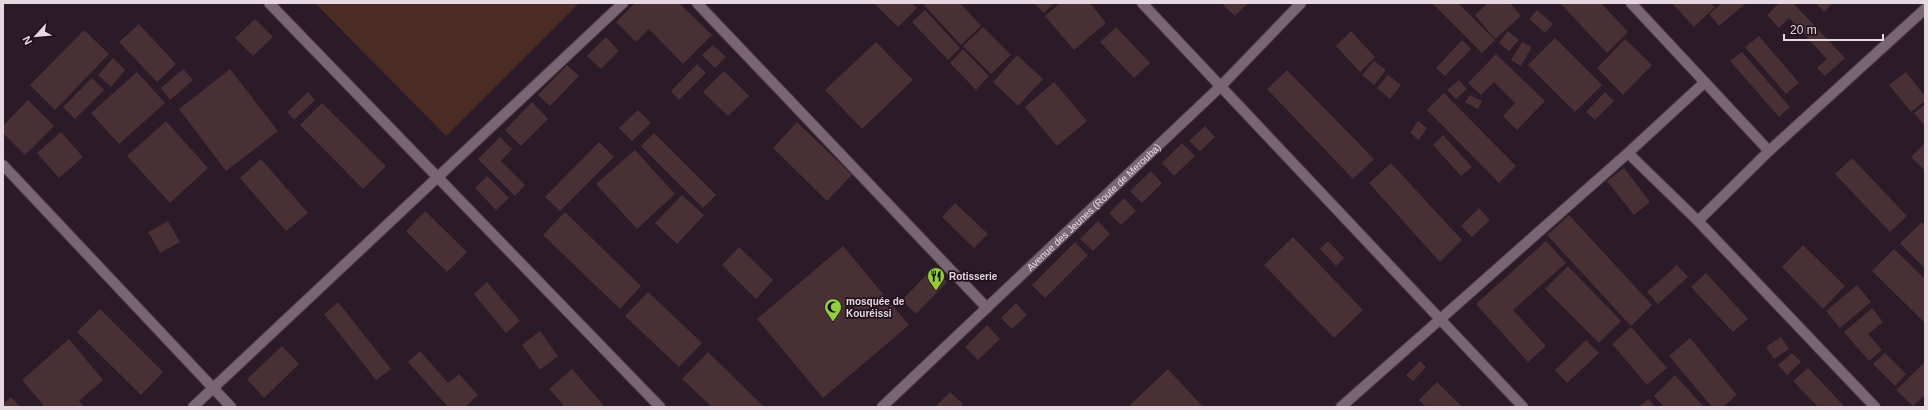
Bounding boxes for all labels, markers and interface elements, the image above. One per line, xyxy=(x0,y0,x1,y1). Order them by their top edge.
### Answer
north arrow xyxy=(16,16,56,56)
scale bar xyxy=(1784,16,1883,42)
text: 20 m xyxy=(1790,23,1817,37)
text: N xyxy=(20,34,34,47)
street label: Avenue des Jeunes (Route de Merouba) xyxy=(1024,141,1162,273)
restaurant icon: Rotisserie xyxy=(926,266,946,291)
place label: Rotisserie xyxy=(949,271,998,282)
place label: mosquée de Kouréissi xyxy=(846,296,905,319)
mosque icon: mosquée de Kouréissi xyxy=(823,297,843,322)

